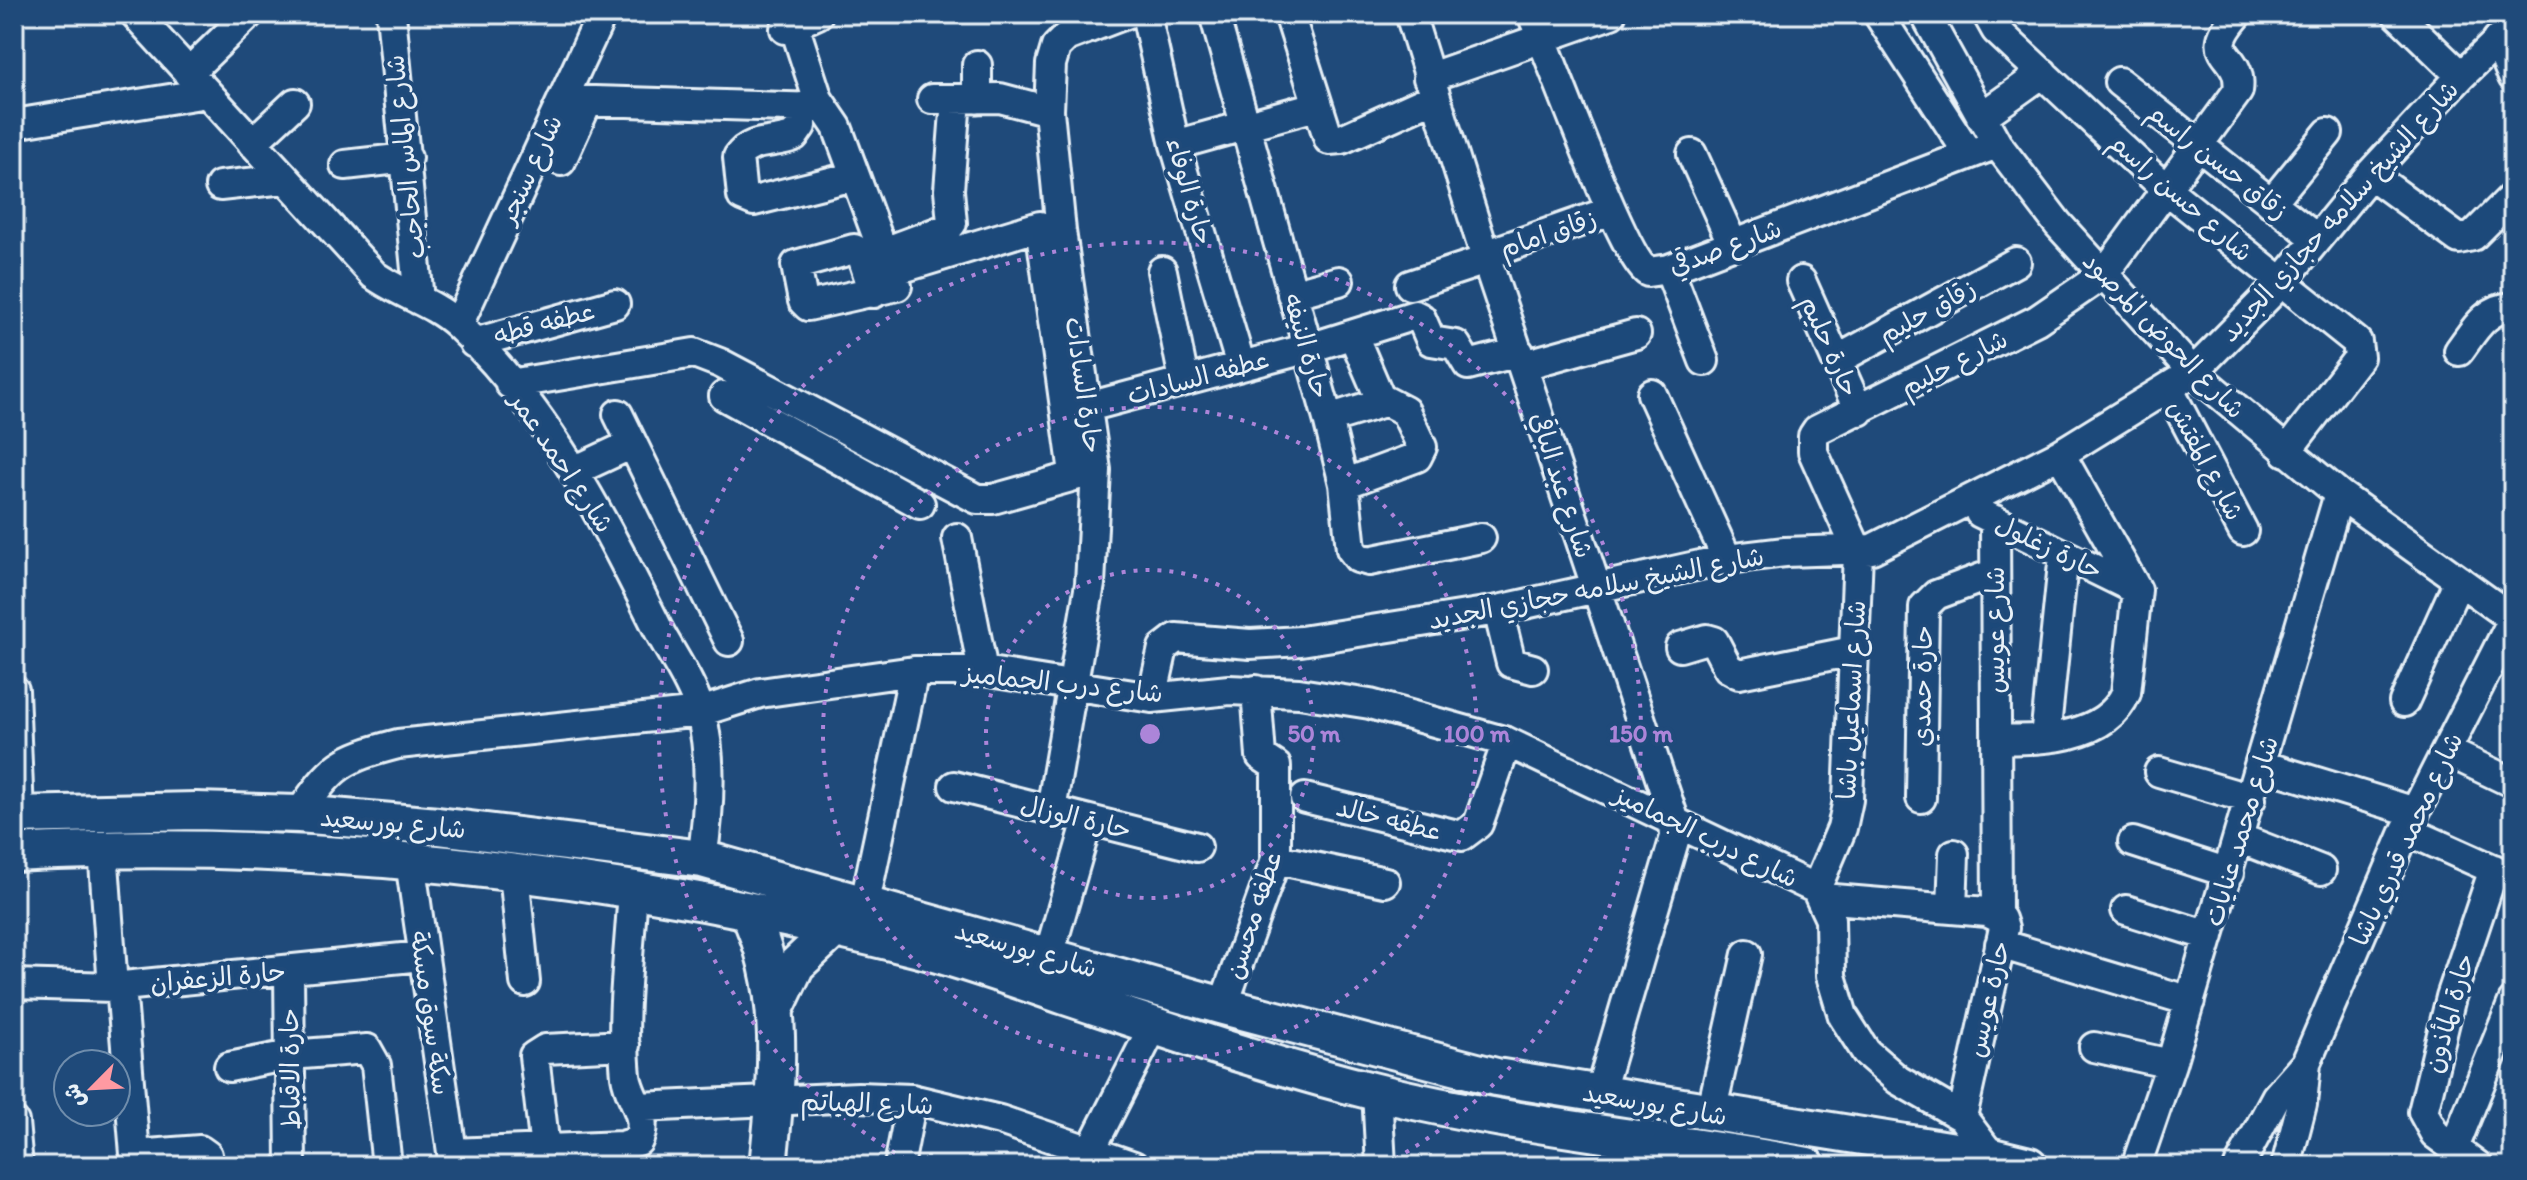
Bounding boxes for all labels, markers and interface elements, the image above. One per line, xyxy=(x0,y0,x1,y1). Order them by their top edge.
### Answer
street label: شارع الماس الحاجب xyxy=(378,53,434,261)
street label: شارع الشيخ سلامه حجازي الجديد xyxy=(2213,73,2467,351)
street label: زقاق حسن راسم xyxy=(2138,96,2295,229)
street label: شارع سنجر xyxy=(490,109,571,231)
street label: شارع حسن راسم xyxy=(2100,126,2260,271)
street label: حارة الوفاء xyxy=(1158,133,1221,249)
street label: زقاق امام xyxy=(1495,202,1602,268)
street label: شارع صدقي xyxy=(1664,212,1787,285)
street label: شارع الحوض المرصود xyxy=(2075,245,2252,427)
street label: زقاق حليم xyxy=(1873,271,1983,354)
street label: حارة النيفه xyxy=(1277,290,1337,402)
street label: حارة حليم xyxy=(1790,290,1866,403)
street label: عطفه قطه xyxy=(490,294,598,352)
street label: حارة السادات xyxy=(1059,315,1109,455)
street label: شارع حليم xyxy=(1895,322,2015,407)
street label: عطفه السادات xyxy=(1124,343,1272,411)
street label: شارع احمد عمر xyxy=(500,384,621,540)
street label: شارع المفتش xyxy=(2159,394,2251,527)
street label: شارع عبد الباقي xyxy=(1520,408,1601,563)
street label: حارة زغلول xyxy=(1990,507,2108,587)
street label: شارع الشيخ سلامه حجازي الجديد xyxy=(1425,540,1767,639)
street label: شارع عويس xyxy=(1979,566,2013,694)
street label: شارع اسماعيل باشا xyxy=(1830,599,1874,801)
street label: حارة حمدي xyxy=(1905,625,1942,747)
street label: شارع درب الجماميز xyxy=(959,656,1165,711)
text: 50 m xyxy=(1288,719,1341,748)
text: 100 m xyxy=(1444,719,1511,748)
text: 150 m xyxy=(1609,719,1674,748)
centre of rings xyxy=(1136,720,1164,748)
street label: شارع محمد قدري باشا xyxy=(2342,727,2472,952)
street label: شارع محمد عنايات xyxy=(2197,732,2287,931)
street label: شارع درب الجماميز xyxy=(1606,777,1803,896)
street label: حارة الوزال xyxy=(1017,788,1135,847)
street label: عطفه خالد xyxy=(1333,791,1445,847)
street label: شارع بورسعيد xyxy=(319,801,467,847)
street label: عطفه محسن xyxy=(1217,847,1289,983)
street label: شارع بورسعيد xyxy=(951,913,1101,986)
street label: سكة سوق مسكة xyxy=(404,929,458,1097)
street label: حارة عويس xyxy=(1959,938,2017,1060)
street label: حارة المأذون xyxy=(2417,950,2481,1076)
street label: حارة الزعفران xyxy=(149,955,287,999)
street label: حارة الاقباط xyxy=(273,1008,307,1130)
north arrow xyxy=(52,1048,132,1128)
street label: شارع بورسعيد xyxy=(1580,1076,1730,1134)
text: ش xyxy=(57,1079,91,1112)
street label: شارع الهياتم xyxy=(800,1085,934,1125)

